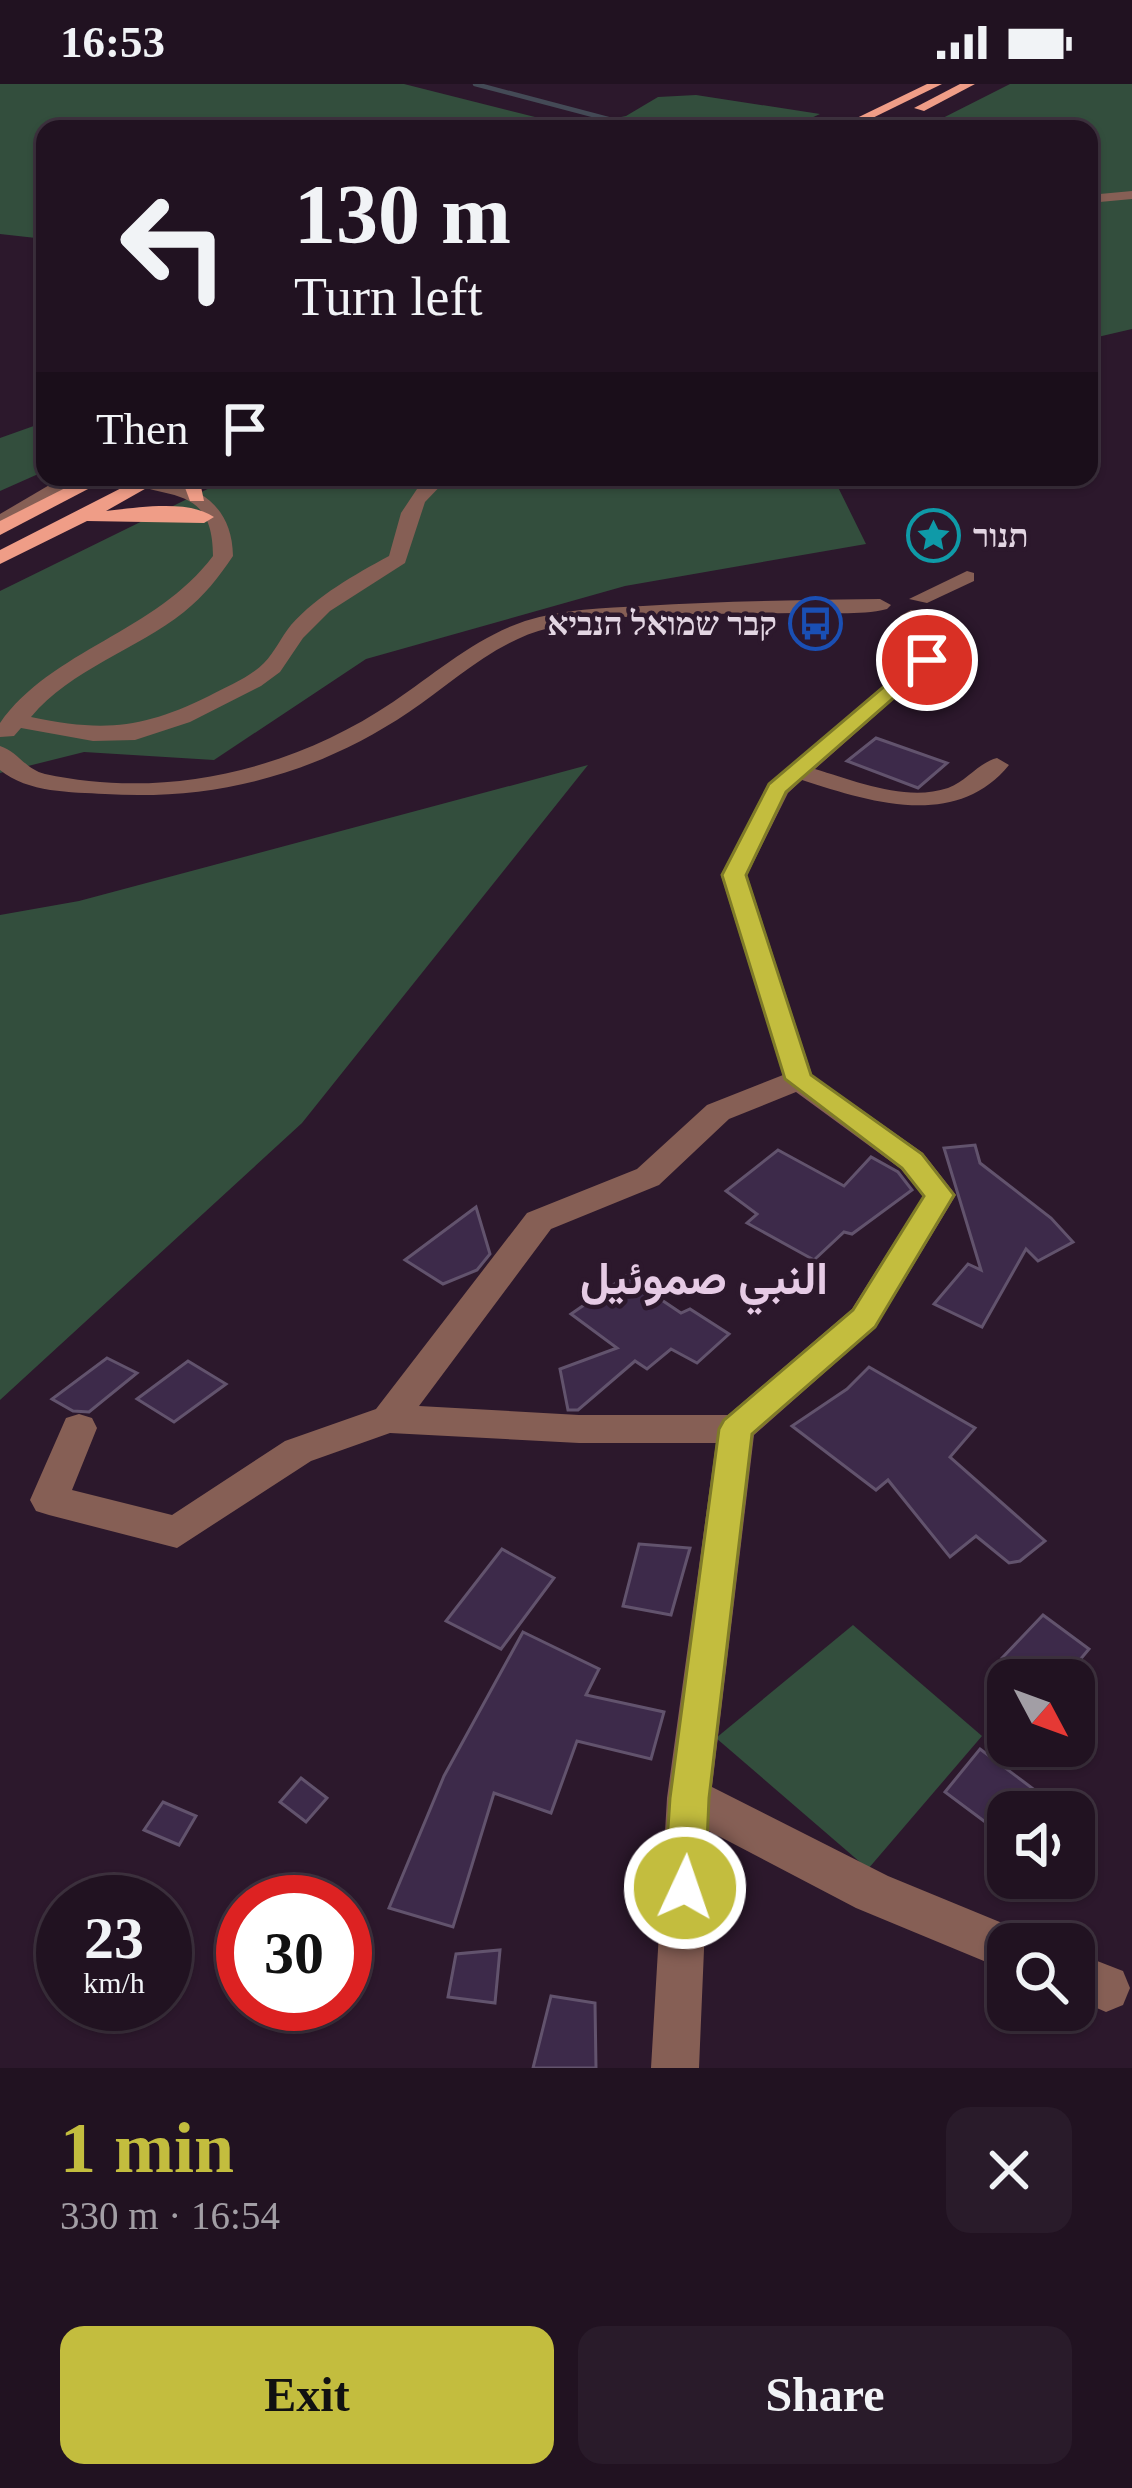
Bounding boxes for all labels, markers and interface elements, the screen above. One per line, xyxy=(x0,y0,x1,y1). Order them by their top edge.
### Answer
text: 16:53 xyxy=(60,17,165,67)
icon: left xyxy=(96,168,252,324)
text: 130 m xyxy=(294,168,511,261)
text: Turn left xyxy=(294,267,483,327)
icon: arrive xyxy=(212,396,278,462)
text: Then xyxy=(96,404,188,454)
place icon: תנור xyxy=(906,507,962,563)
place label: תנור xyxy=(973,518,1029,554)
bus stop icon: קבר שמואל הנביא xyxy=(788,595,844,651)
place label: קבר שמואל הנביא xyxy=(547,606,777,642)
pin xyxy=(876,609,978,711)
icon: arrive xyxy=(894,627,960,693)
district label: النبي صموئيل xyxy=(580,1254,828,1315)
north arrow xyxy=(987,1659,1095,1767)
map controls xyxy=(987,1659,1095,2031)
button: sound xyxy=(987,1791,1095,1899)
position arrow xyxy=(622,1825,748,1951)
speed limit sign: 30 xyxy=(216,1875,372,2031)
text: 23 xyxy=(84,1905,144,1971)
button: search xyxy=(987,1923,1095,2031)
text: km/h xyxy=(83,1966,145,1999)
button: close xyxy=(946,2107,1072,2233)
text: 1 min xyxy=(60,2108,234,2188)
text: 330 m · 16:54 xyxy=(60,2194,280,2237)
button: Exit xyxy=(60,2326,554,2464)
button: Share xyxy=(578,2326,1072,2464)

